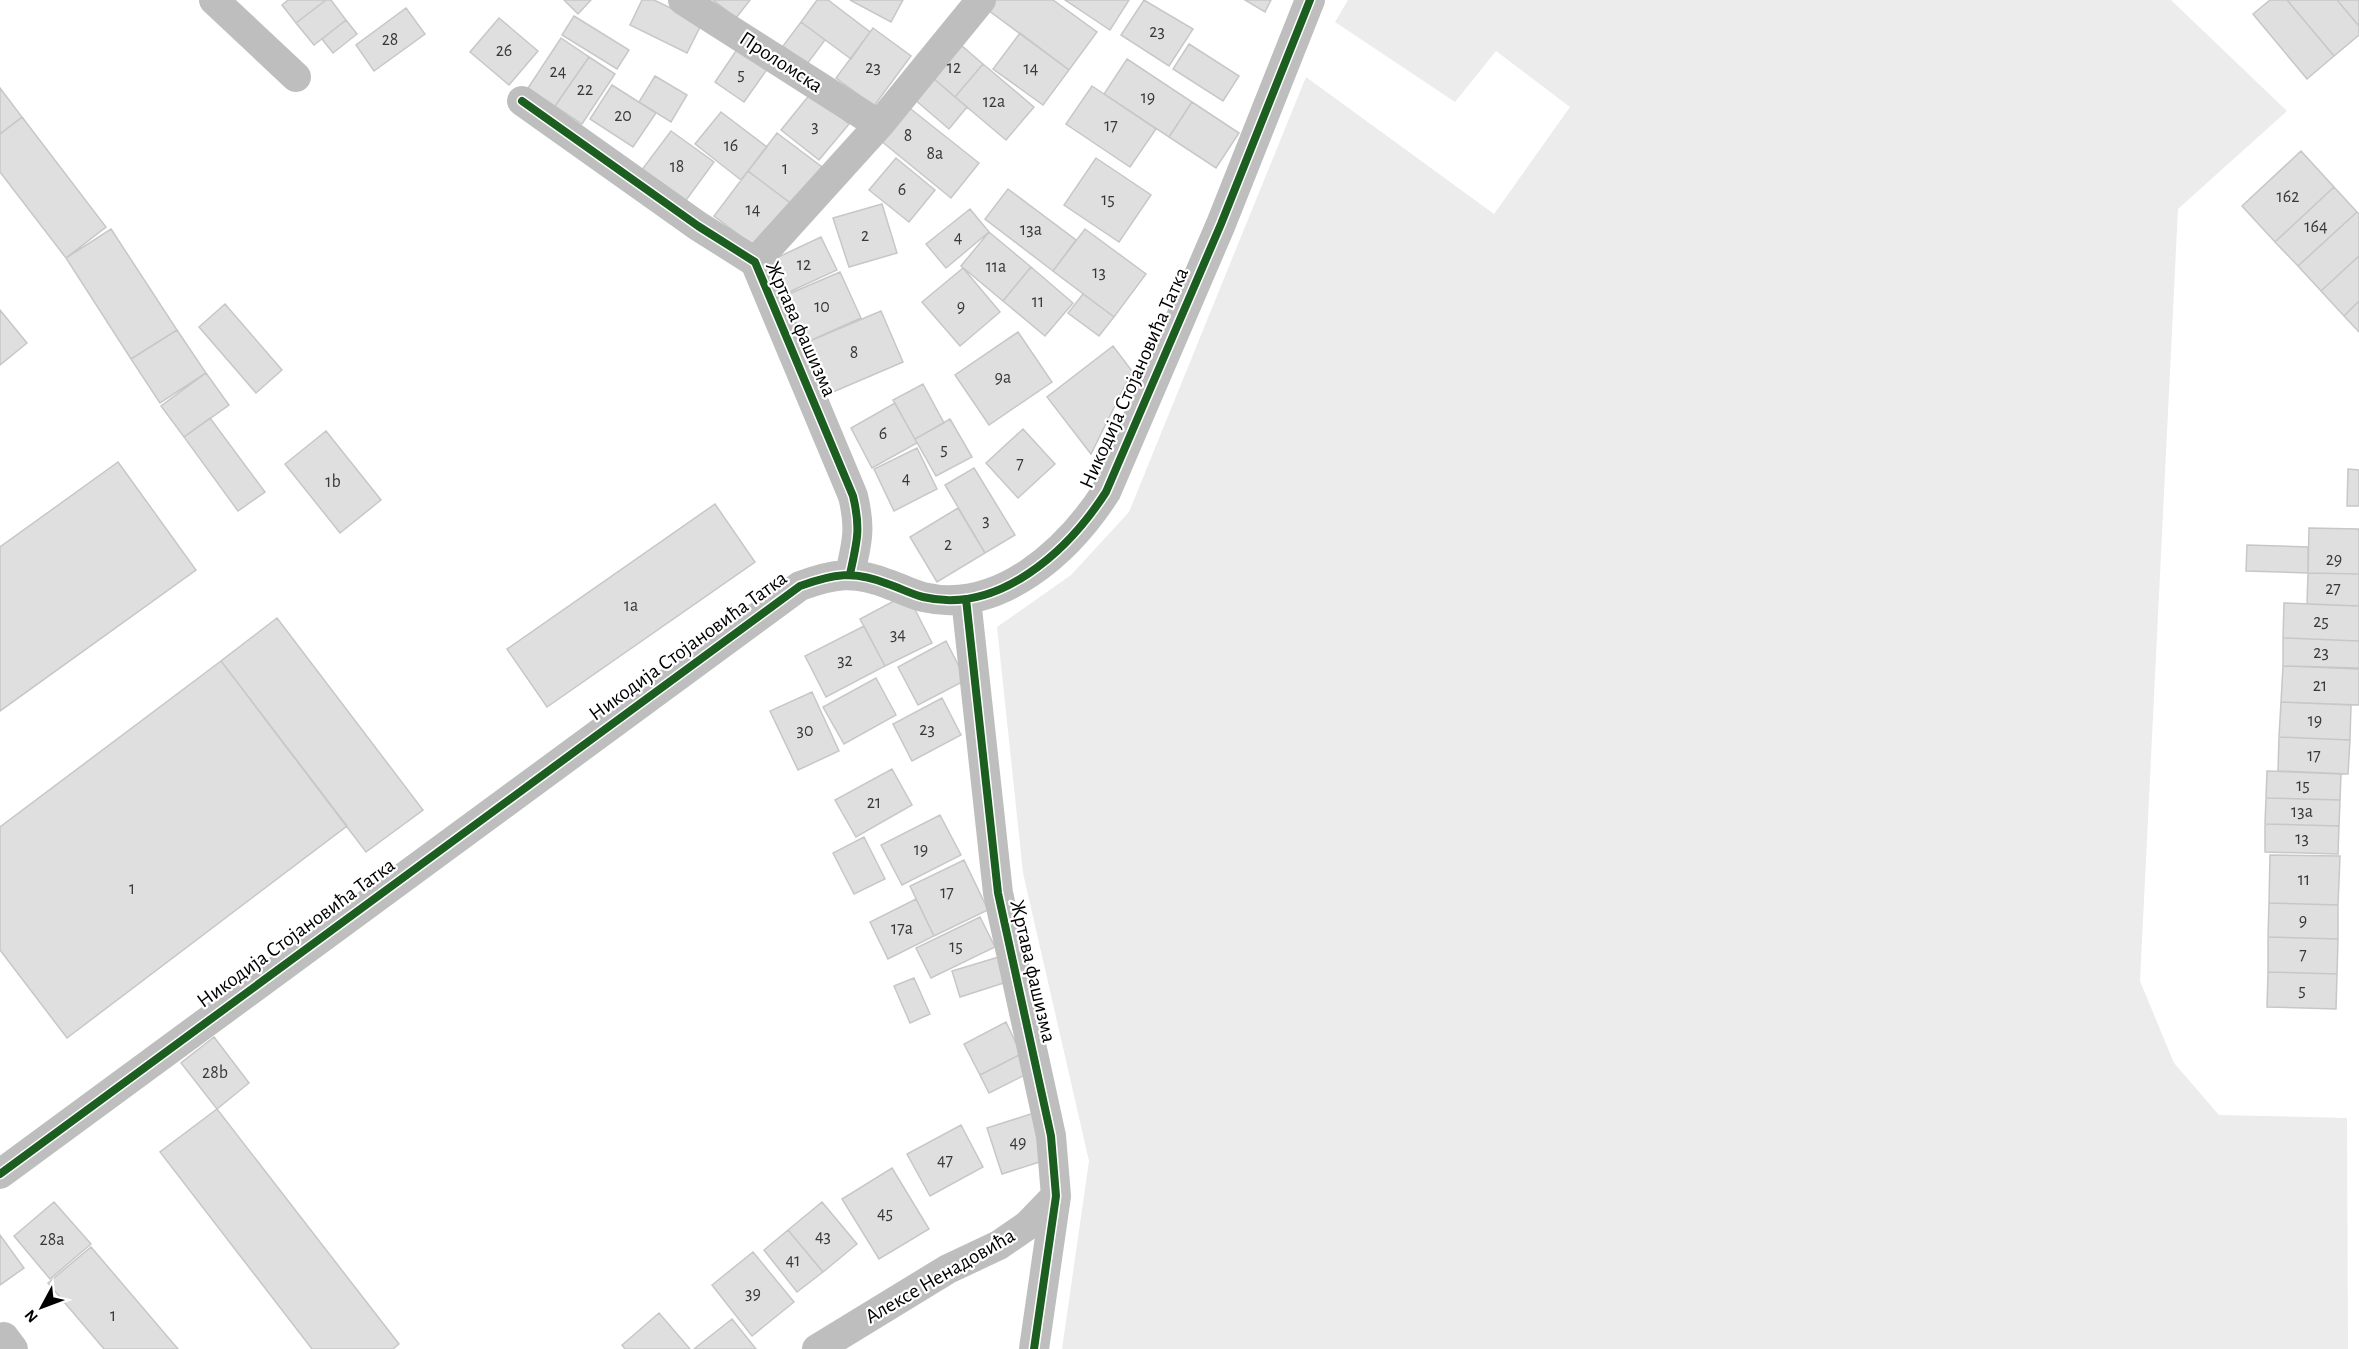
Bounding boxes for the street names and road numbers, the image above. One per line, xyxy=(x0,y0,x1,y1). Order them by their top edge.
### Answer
street label: Проломска xyxy=(736,28,827,97)
street label: Жртава фашизма xyxy=(762,258,840,400)
street label: Никодија Стојановића Татка xyxy=(1076,264,1192,492)
street label: Никодија Стојановића Татка xyxy=(585,567,791,725)
street label: Никодија Стојановића Татка xyxy=(193,854,399,1012)
street label: Жртава фашизма xyxy=(1006,898,1060,1045)
street label: Алексе Ненадовића xyxy=(861,1224,1019,1327)

